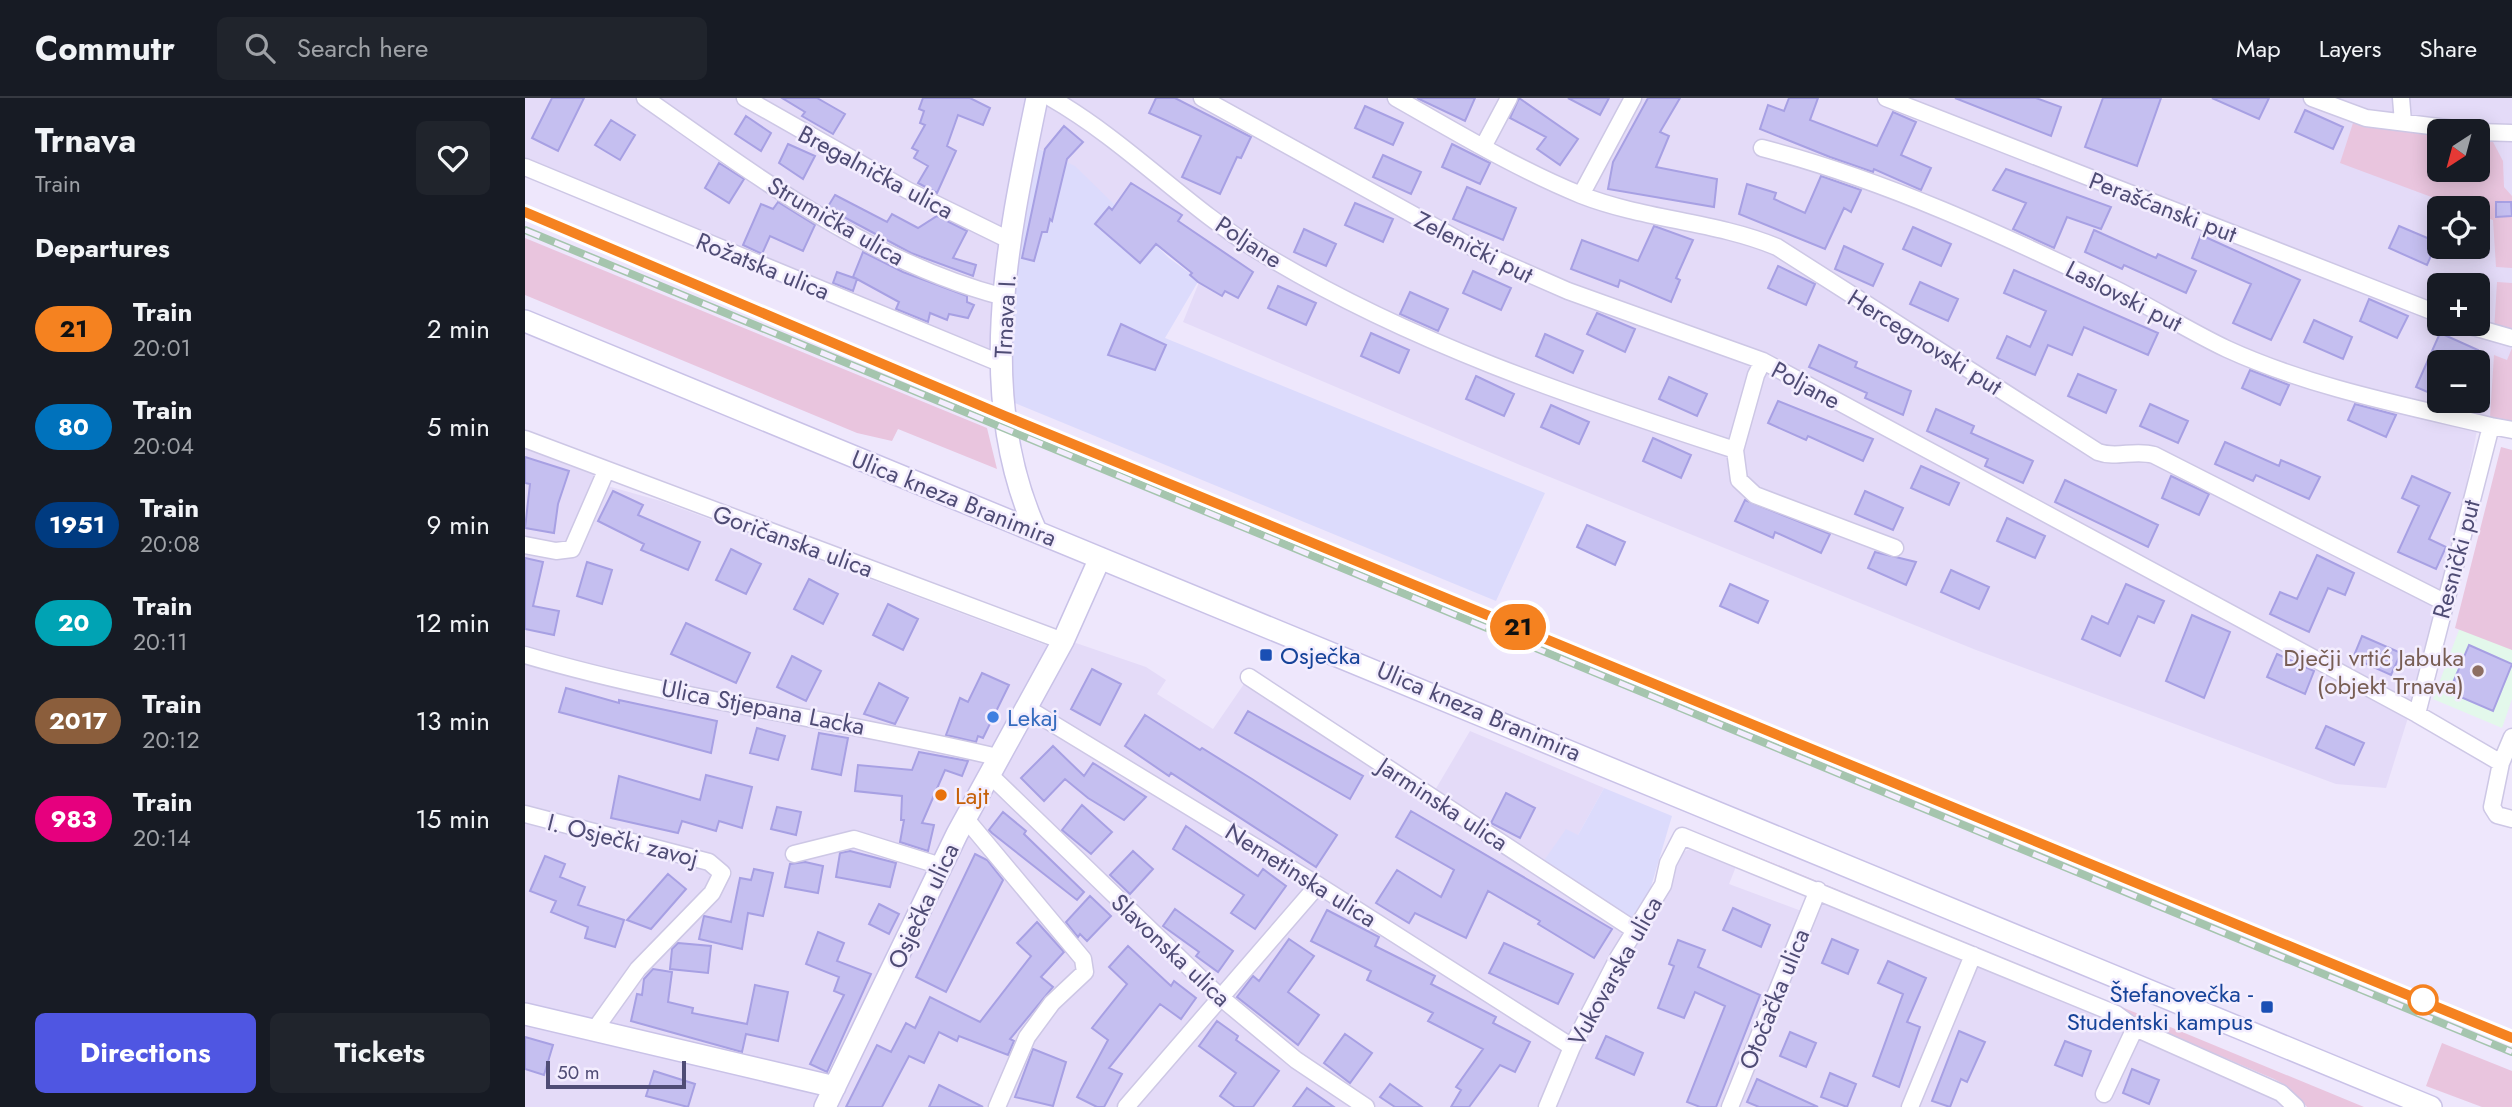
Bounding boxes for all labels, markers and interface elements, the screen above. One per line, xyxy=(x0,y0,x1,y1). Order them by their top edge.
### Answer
search box xyxy=(217,17,707,80)
text: Commutr xyxy=(35,25,175,72)
icon: search xyxy=(241,29,279,67)
text: Search here xyxy=(297,29,428,67)
text: Map xyxy=(2236,31,2281,66)
text: Layers xyxy=(2319,31,2381,66)
text: Share xyxy=(2419,31,2477,66)
street label: Bregalnička ulica xyxy=(792,116,960,228)
text: Trnava xyxy=(35,117,136,164)
north arrow xyxy=(2427,119,2490,182)
map controls xyxy=(2427,119,2490,413)
button: heart xyxy=(416,121,490,195)
street label: Perašćanski put xyxy=(2084,163,2242,251)
text: Train xyxy=(35,167,81,201)
street label: Strumička ulica xyxy=(761,168,911,274)
button: locate xyxy=(2427,196,2490,259)
street label: Zelenički put xyxy=(1409,202,1540,292)
street label: Poljane xyxy=(1209,207,1289,277)
street label: Rožatska ulica xyxy=(691,223,835,309)
text: Departures xyxy=(35,229,170,267)
street label: Laslovski put xyxy=(2060,252,2189,340)
street label: Trnava I. xyxy=(985,273,1025,359)
button: + xyxy=(2427,273,2490,336)
street label: Hercegnovski put xyxy=(1841,280,2009,404)
text: Train xyxy=(133,293,192,331)
text: 2 min xyxy=(427,310,490,348)
text: 21 xyxy=(60,311,87,346)
text: 20:01 xyxy=(133,331,191,365)
button: − xyxy=(2427,350,2490,413)
street label: Poljane xyxy=(1765,352,1847,418)
text: Train xyxy=(133,391,192,429)
text: 5 min xyxy=(427,408,490,446)
text: 80 xyxy=(58,409,89,444)
text: 20:04 xyxy=(133,429,194,463)
street label: Ulica kneza Branimira xyxy=(846,441,1062,555)
text: Train xyxy=(140,489,199,527)
street label: Resnički put xyxy=(2423,495,2489,622)
street label: Goričanska ulica xyxy=(708,496,878,586)
text: 9 min xyxy=(427,506,490,544)
text: 1951 xyxy=(49,507,105,542)
text: 20:08 xyxy=(140,527,200,561)
text: Train xyxy=(133,587,192,625)
text: 12 min xyxy=(415,604,490,642)
line badge: 21 xyxy=(1487,604,1549,650)
text: 20 xyxy=(58,605,89,640)
text: 21 xyxy=(1504,609,1532,644)
text: 20:11 xyxy=(133,625,188,659)
place label: Osječka xyxy=(1280,638,1361,673)
place label: Dječji vrtić Jabuka (objekt Trnava) xyxy=(2283,640,2464,703)
marker: Osječka xyxy=(1258,647,1274,663)
street label: Ulica kneza Branimira xyxy=(1372,652,1586,770)
marker: Dječji vrtić Jabuka (objekt Trnava) xyxy=(2470,663,2486,679)
street label: Ulica Stjepana Lacka xyxy=(658,670,868,744)
text: Train xyxy=(142,685,202,723)
place label: Lekaj xyxy=(1007,700,1058,735)
text: 13 min xyxy=(416,702,490,740)
text: 2017 xyxy=(49,703,107,738)
marker: Lekaj xyxy=(985,709,1001,725)
text: 20:12 xyxy=(142,723,200,757)
street label: Jarminska ulica xyxy=(1368,747,1515,859)
place label: Lajt xyxy=(955,778,989,813)
text: Train xyxy=(133,783,192,821)
marker: Lajt xyxy=(933,787,949,803)
text: 15 min xyxy=(415,800,490,838)
text: 983 xyxy=(50,801,97,836)
street label: I. Osječki zavoj xyxy=(544,804,702,876)
street label: Nemetinska ulica xyxy=(1218,814,1384,936)
text: 20:14 xyxy=(133,821,191,855)
street label: Osječka ulica xyxy=(879,837,967,975)
street label: Slavonska ulica xyxy=(1103,885,1239,1015)
street label: Vukovarska ulica xyxy=(1559,890,1671,1052)
street label: Otočačka ulica xyxy=(1730,923,1818,1075)
place label: Štefanovečka - Studentski kampus xyxy=(2067,976,2253,1039)
unlabelled marker xyxy=(2408,985,2438,1015)
marker: Štefanovečka - Studentski kampus xyxy=(2259,999,2275,1015)
button: Directions xyxy=(35,1013,256,1093)
button: Tickets xyxy=(270,1013,490,1093)
scale bar xyxy=(546,1058,686,1090)
text: 50 m xyxy=(557,1059,600,1086)

